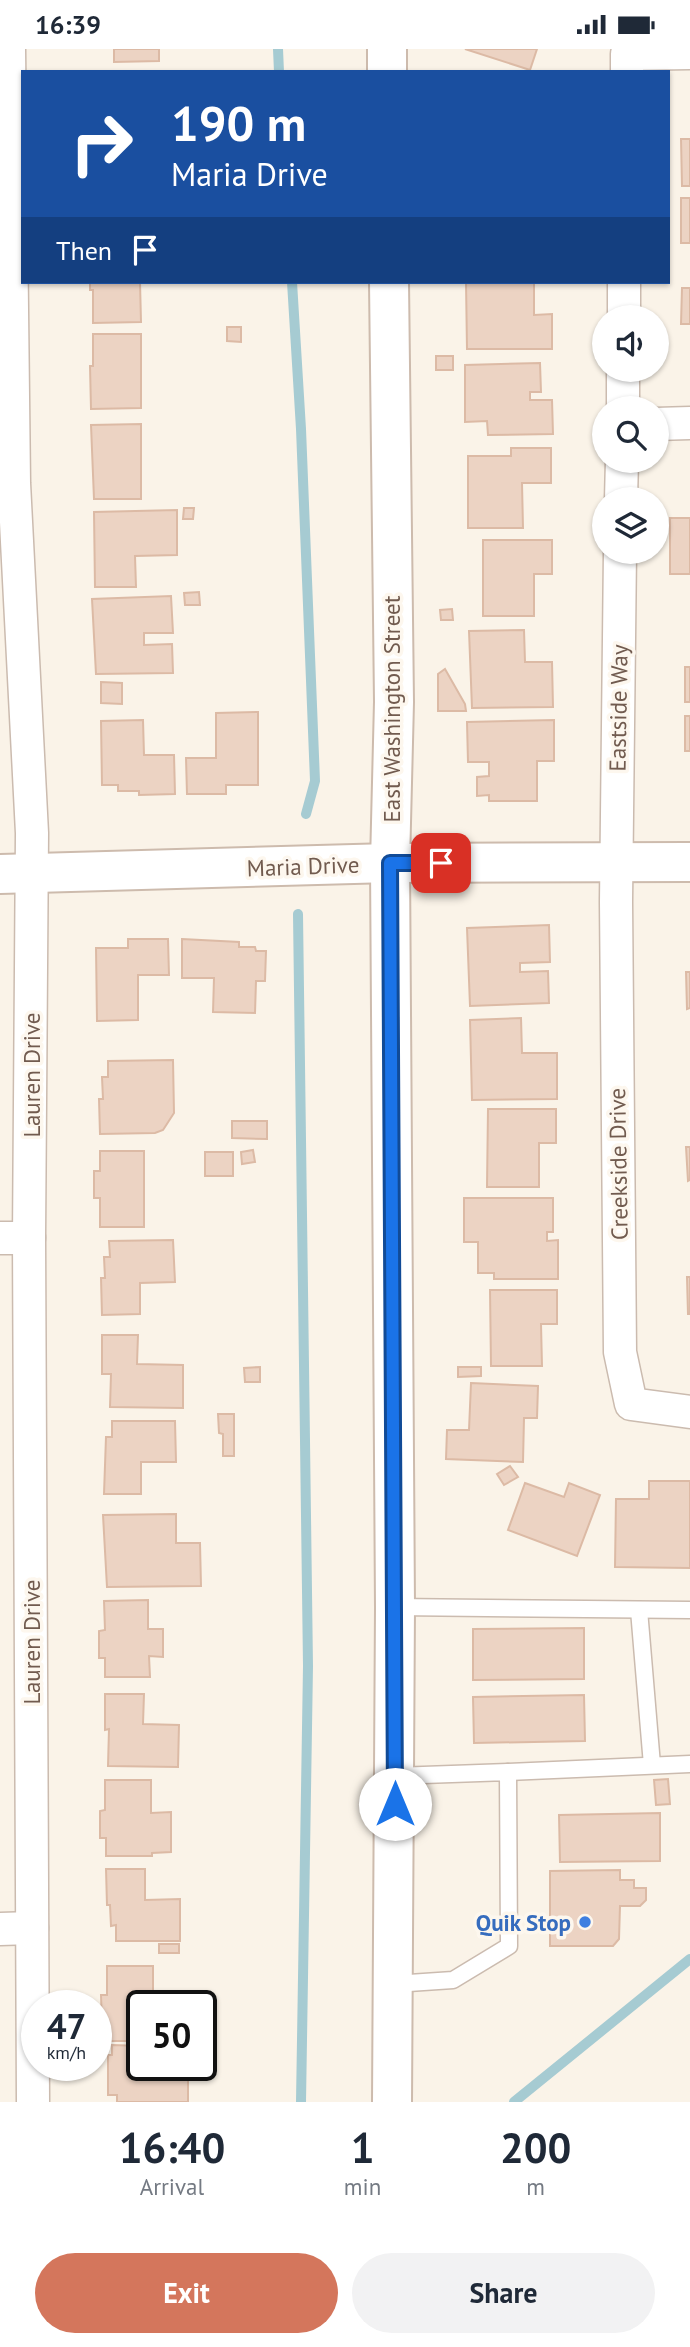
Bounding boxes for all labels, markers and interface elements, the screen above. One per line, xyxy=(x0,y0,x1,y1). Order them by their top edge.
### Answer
text: 16:39 xyxy=(35,8,101,41)
text: 190 m xyxy=(171,91,306,155)
icon: right xyxy=(56,98,147,189)
text: Maria Drive xyxy=(171,153,328,195)
icon: arrive xyxy=(126,231,164,269)
text: Then xyxy=(56,234,112,267)
map controls xyxy=(592,305,669,564)
button: sound xyxy=(592,305,669,382)
button: search xyxy=(592,396,669,473)
button: layers xyxy=(592,487,669,564)
street label: East Washington Street xyxy=(377,595,406,823)
street label: Eastside Way xyxy=(602,644,634,772)
pin xyxy=(411,833,471,893)
icon: arrive xyxy=(422,844,460,882)
street label: Maria Drive xyxy=(246,850,360,882)
street label: Lauren Drive xyxy=(17,1012,46,1138)
street label: Creekside Drive xyxy=(602,1088,634,1240)
street label: Lauren Drive xyxy=(17,1579,46,1705)
position arrow xyxy=(358,1767,432,1841)
place label: Quik Stop xyxy=(476,1908,571,1937)
marker: Quik Stop xyxy=(577,1914,593,1930)
speed limit sign: 50 xyxy=(126,1990,217,2081)
text: 47 xyxy=(47,2003,86,2049)
text: km/h xyxy=(47,2041,86,2064)
text: 16:40 xyxy=(119,2120,225,2175)
text: 1 xyxy=(351,2120,374,2175)
text: 200 xyxy=(500,2120,571,2175)
text: Arrival xyxy=(140,2172,204,2201)
text: min xyxy=(344,2172,381,2201)
text: m xyxy=(526,2172,545,2201)
button: Exit xyxy=(35,2253,338,2333)
button: Share xyxy=(352,2253,655,2333)

